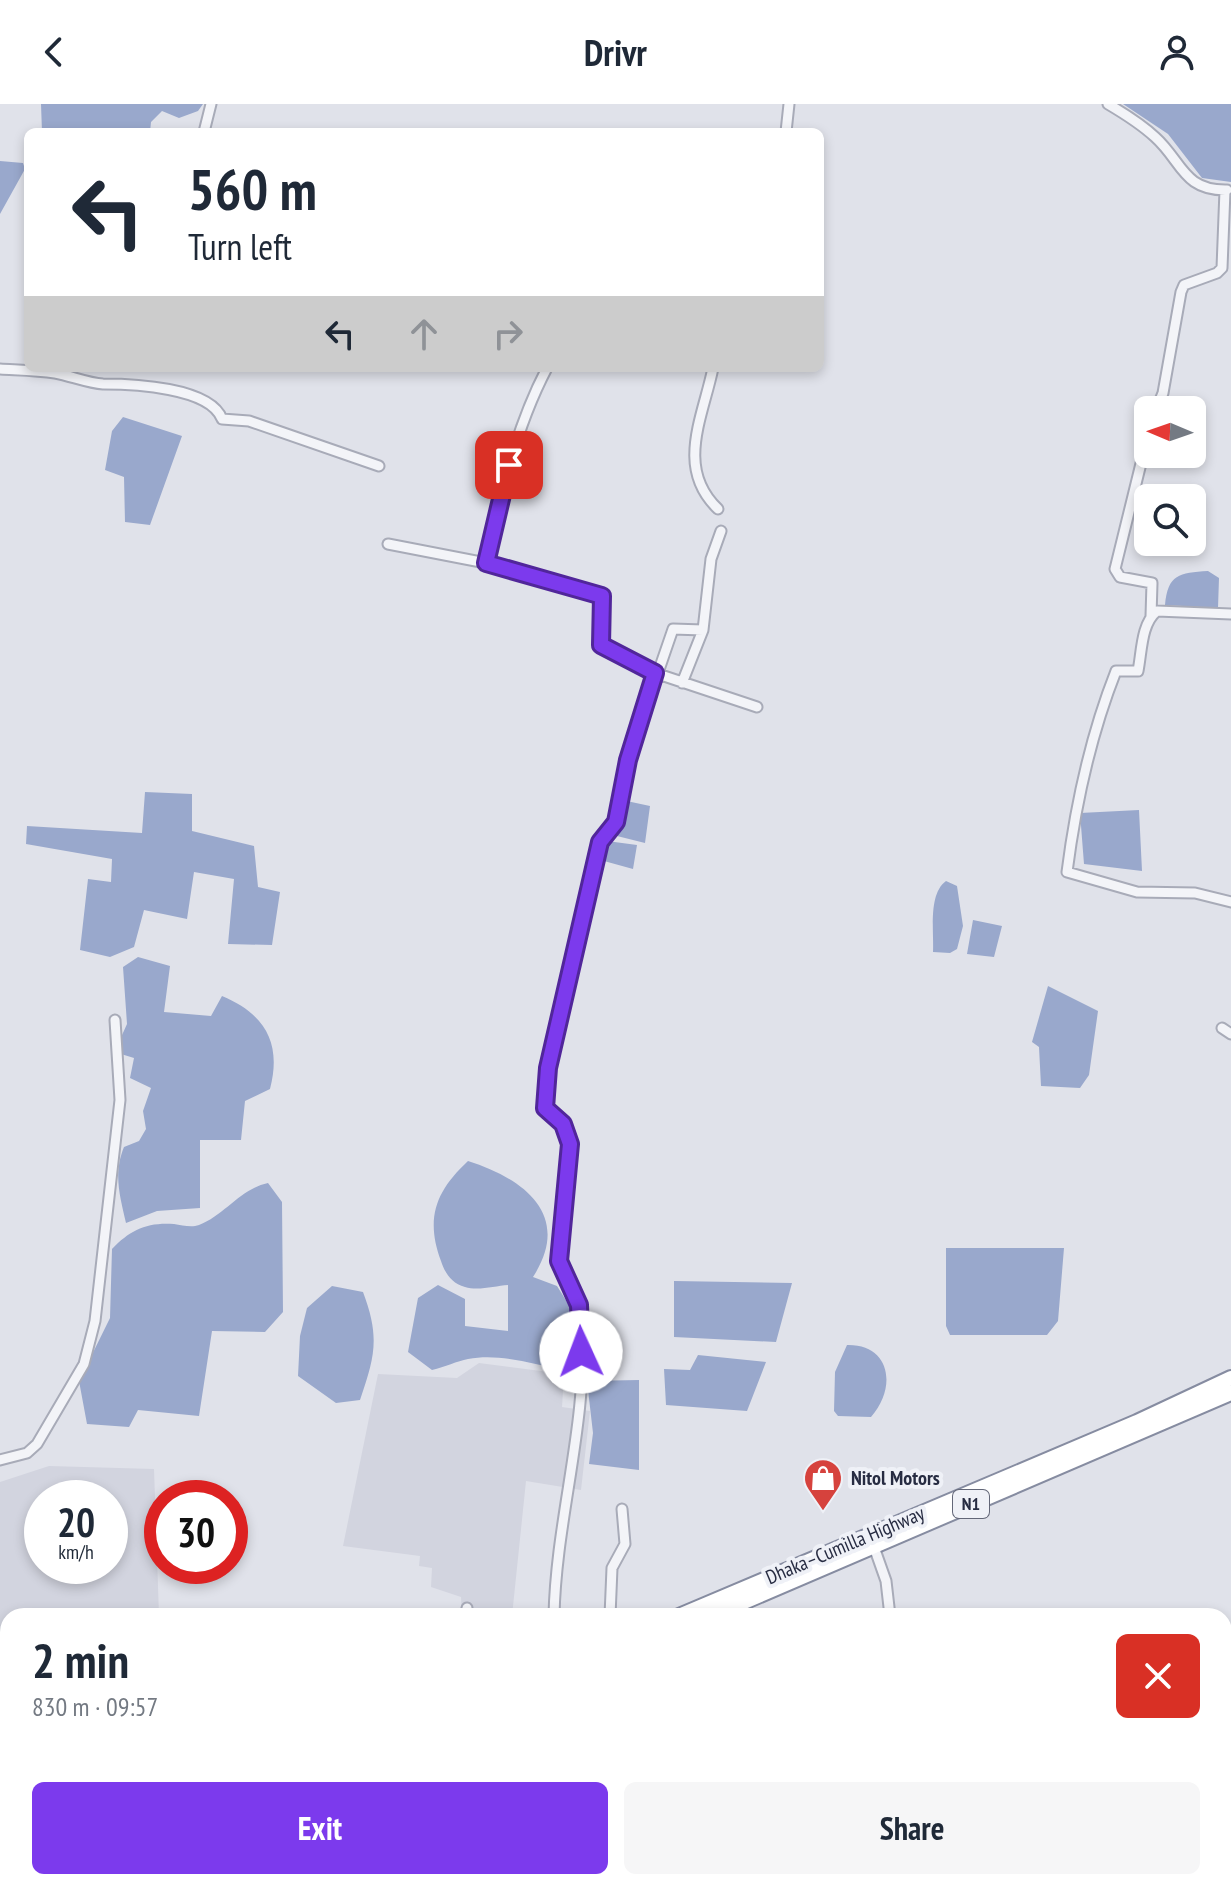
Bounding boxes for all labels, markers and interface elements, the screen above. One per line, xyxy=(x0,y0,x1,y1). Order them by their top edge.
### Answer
text: Drivr xyxy=(584,29,647,76)
icon: back xyxy=(32,30,76,74)
icon: person xyxy=(1155,30,1199,74)
text: 560 m xyxy=(188,153,317,225)
icon: left xyxy=(56,160,160,264)
text: Turn left xyxy=(188,223,292,270)
icon: left xyxy=(318,312,362,356)
icon: ahead xyxy=(402,312,446,356)
icon: right xyxy=(486,312,530,356)
north arrow xyxy=(1134,396,1206,468)
map controls xyxy=(1134,396,1206,556)
pin xyxy=(475,431,543,499)
icon: arrive xyxy=(487,443,531,487)
button: search xyxy=(1134,484,1206,556)
position arrow xyxy=(539,1310,623,1394)
shop icon: Nitol Motors xyxy=(802,1457,844,1512)
place label: Nitol Motors xyxy=(851,1465,940,1491)
speed limit sign: 30 xyxy=(144,1480,248,1584)
road number: N1 xyxy=(953,1490,989,1518)
text: 20 xyxy=(57,1496,95,1548)
street label: Dhaka–Cumilla Highway xyxy=(762,1500,929,1590)
text: km/h xyxy=(58,1539,94,1565)
text: 2 min xyxy=(32,1629,129,1691)
button: close xyxy=(1116,1634,1200,1718)
text: 830 m · 09:57 xyxy=(32,1690,158,1723)
button: Exit xyxy=(32,1782,608,1874)
button: Share xyxy=(624,1782,1200,1874)

